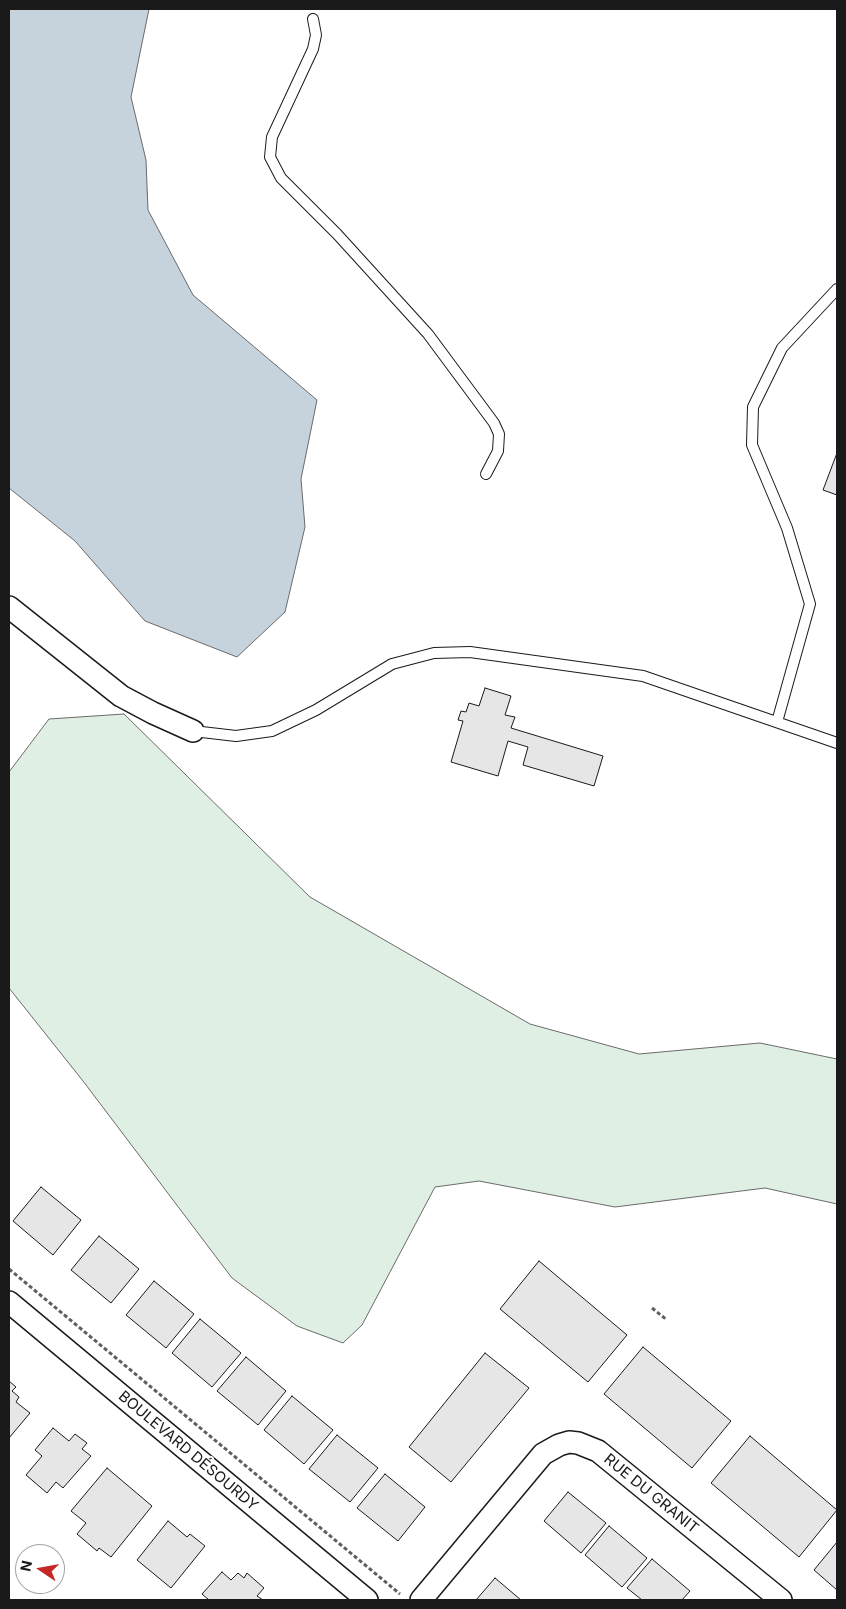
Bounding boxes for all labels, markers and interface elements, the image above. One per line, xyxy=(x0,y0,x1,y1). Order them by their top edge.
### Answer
street label: BOULEVARD DÉSOURDY xyxy=(115,1387,261,1515)
street label: RUE DU GRANIT xyxy=(600,1450,702,1538)
north arrow xyxy=(15,1544,65,1594)
text: N xyxy=(16,1559,35,1573)

